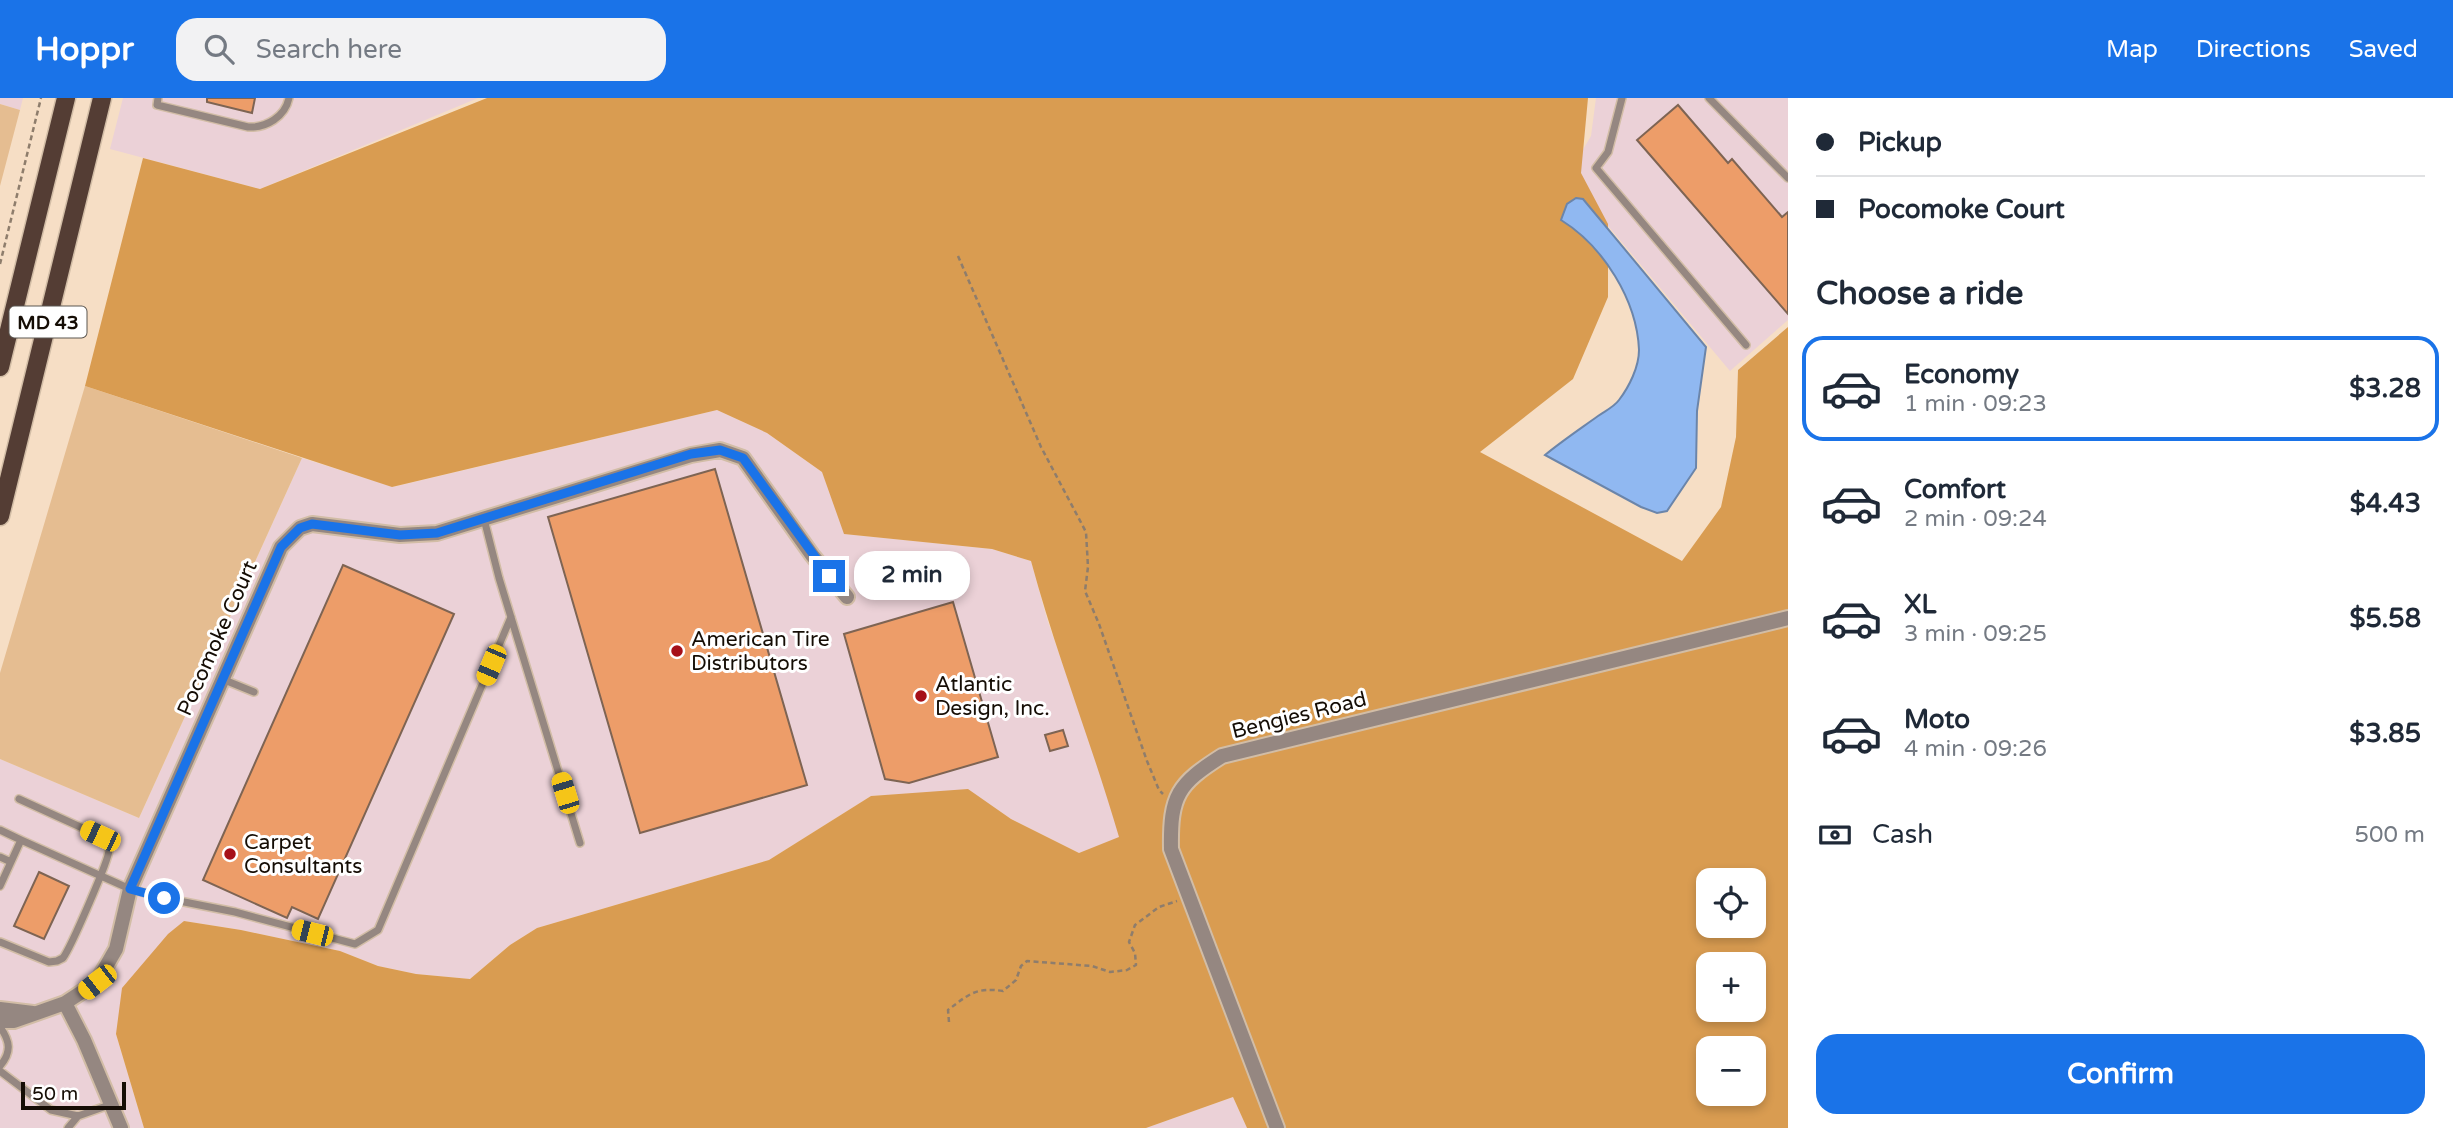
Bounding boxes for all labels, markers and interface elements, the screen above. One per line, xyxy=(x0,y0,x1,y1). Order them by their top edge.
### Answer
search box xyxy=(176,18,666,81)
text: Hoppr xyxy=(35,30,134,69)
icon: search xyxy=(200,30,238,68)
text: Search here xyxy=(256,34,402,65)
text: Map xyxy=(2106,35,2158,64)
text: Directions xyxy=(2196,35,2311,64)
text: Saved xyxy=(2349,35,2418,64)
text: Pickup xyxy=(1858,127,1942,158)
text: Pocomoke Court xyxy=(1858,194,2065,225)
text: Choose a ride xyxy=(1816,275,2023,313)
road number: MD 43 xyxy=(9,306,86,338)
icon: car xyxy=(1820,357,1883,420)
text: Economy xyxy=(1904,359,2019,390)
text: $3.28 xyxy=(2349,373,2421,404)
text: 1 min · 09:23 xyxy=(1904,390,2047,418)
icon: car xyxy=(1820,472,1883,535)
text: Comfort xyxy=(1904,474,2006,505)
text: $4.43 xyxy=(2350,488,2421,519)
text: 2 min · 09:24 xyxy=(1904,505,2047,533)
callout: 2 min xyxy=(854,552,969,601)
street label: Pocomoke Court xyxy=(172,557,263,720)
route end xyxy=(813,560,845,592)
text: 2 min xyxy=(881,561,943,589)
icon: car xyxy=(1820,587,1883,650)
text: XL xyxy=(1904,589,1936,620)
text: $5.58 xyxy=(2349,603,2421,634)
text: 3 min · 09:25 xyxy=(1904,620,2047,648)
place label: American Tire Distributors xyxy=(691,627,830,676)
car xyxy=(474,642,509,688)
marker: American Tire Distributors xyxy=(669,643,685,659)
place label: Atlantic Design, Inc. xyxy=(935,672,1050,721)
street label: Bengies Road xyxy=(1229,687,1369,744)
marker: Atlantic Design, Inc. xyxy=(913,688,929,704)
icon: car xyxy=(1820,702,1883,765)
text: Moto xyxy=(1904,704,1970,735)
text: $3.85 xyxy=(2349,718,2421,749)
text: 4 min · 09:26 xyxy=(1904,735,2047,763)
car xyxy=(549,770,582,816)
icon: cash xyxy=(1816,816,1854,854)
car xyxy=(77,818,124,854)
text: Cash xyxy=(1872,819,1933,850)
text: 500 m xyxy=(2355,821,2425,849)
place label: Carpet Consultants xyxy=(244,830,362,879)
marker: Carpet Consultants xyxy=(222,846,238,862)
map controls xyxy=(1696,868,1766,1106)
button: locate xyxy=(1696,868,1766,938)
route start xyxy=(148,882,180,914)
car xyxy=(290,918,335,948)
button: + xyxy=(1696,952,1766,1022)
car xyxy=(74,961,121,1003)
button: Confirm xyxy=(1816,1034,2425,1114)
button: − xyxy=(1696,1036,1766,1106)
scale bar xyxy=(21,1079,126,1111)
text: 50 m xyxy=(32,1083,78,1105)

